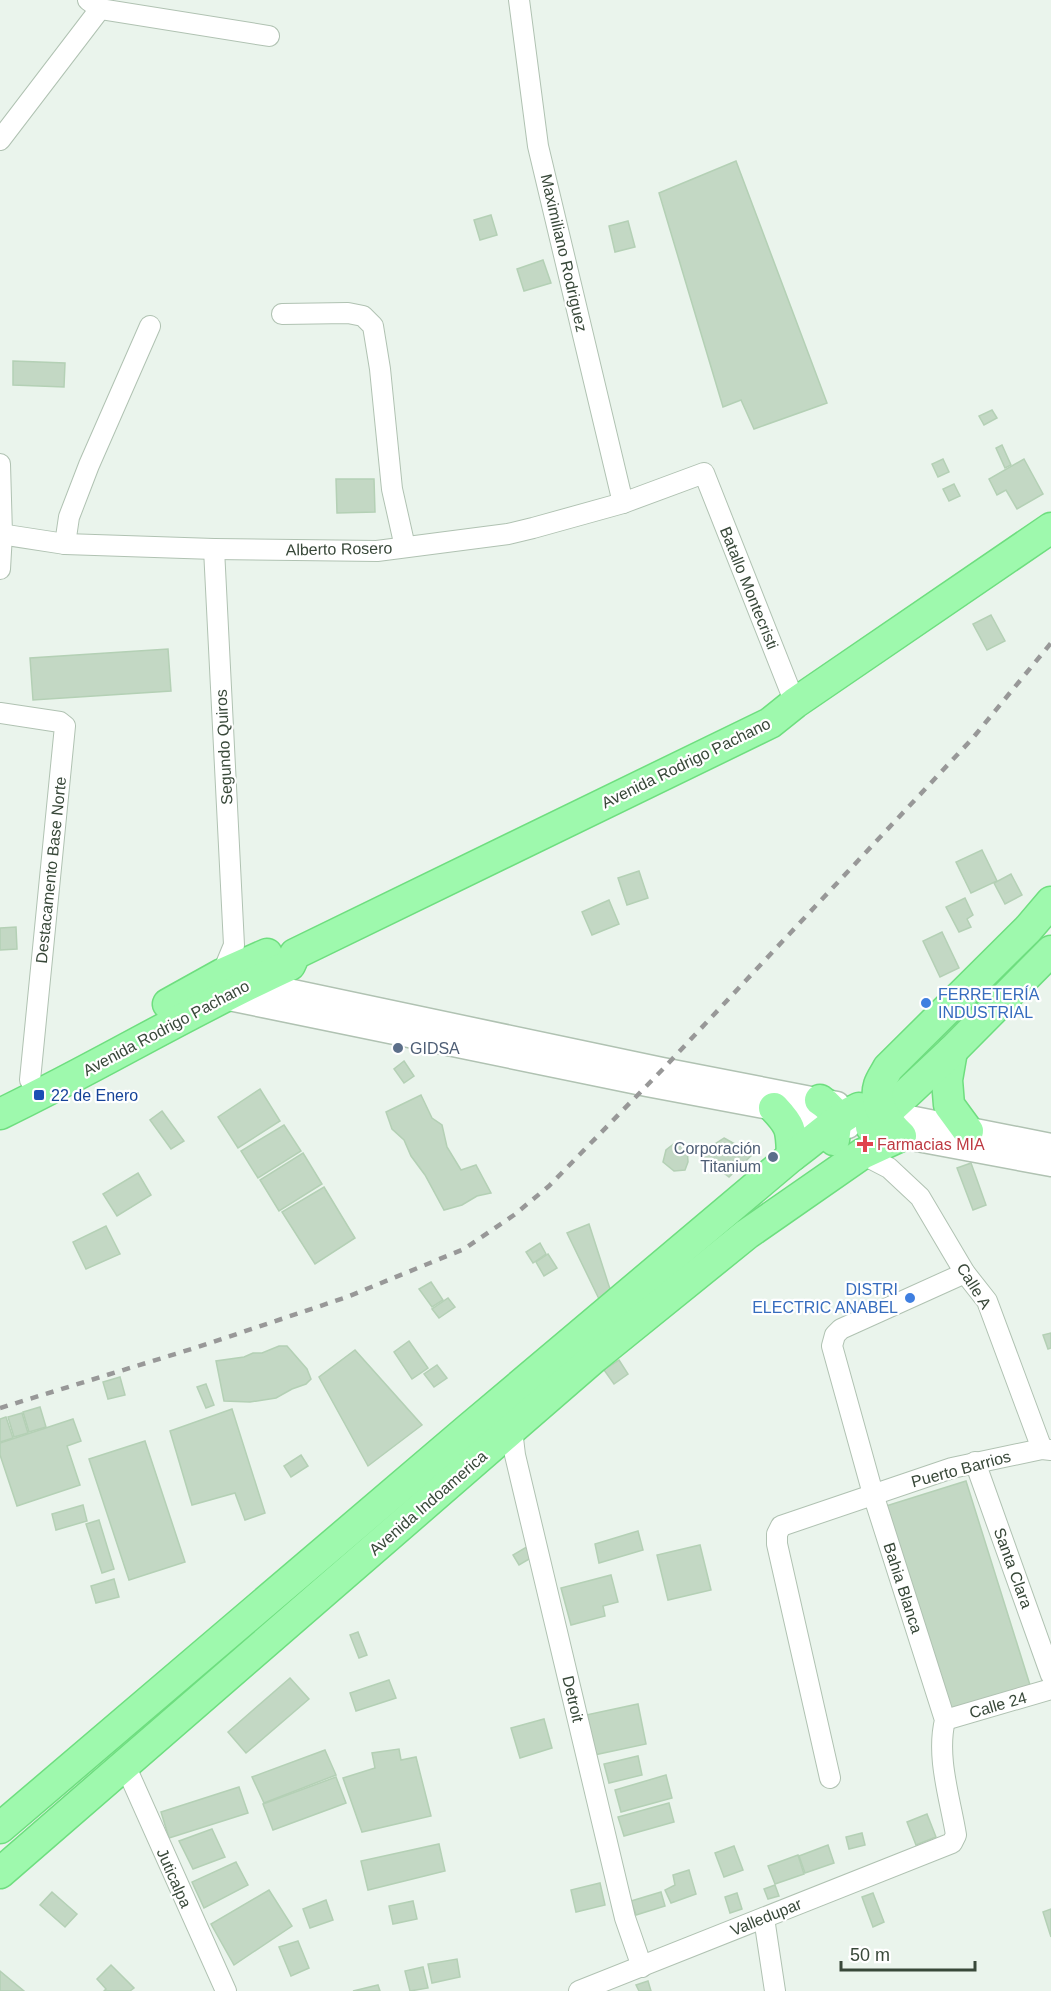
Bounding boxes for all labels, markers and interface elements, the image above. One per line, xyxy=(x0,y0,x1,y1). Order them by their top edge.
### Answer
street label: Maximiliano Rodriguez xyxy=(538,172,590,334)
street label: Batallo Montecristi xyxy=(717,524,781,652)
street label: Alberto Rosero xyxy=(286,540,393,558)
street label: Segundo Quiros xyxy=(212,689,236,805)
street label: Avenida Rodrigo Pachano xyxy=(599,715,773,811)
street label: Destacamento Base Norte xyxy=(33,776,69,964)
street label: Avenida Rodrigo Pachano xyxy=(80,977,252,1079)
place label: FERRETERÍA INDUSTRIAL xyxy=(938,985,1040,1021)
marker: FERRETERÍA INDUSTRIAL xyxy=(919,996,933,1010)
place label: GIDSA xyxy=(410,1040,460,1057)
marker: GIDSA xyxy=(391,1041,405,1055)
place label: 22 de Enero xyxy=(51,1087,138,1104)
marker: 22 de Enero xyxy=(32,1088,46,1102)
place label: Farmacias MIA xyxy=(877,1136,985,1153)
marker: Farmacias MIA xyxy=(858,1137,872,1151)
place label: Corporación Titanium xyxy=(674,1140,761,1175)
marker: Corporación Titanium xyxy=(766,1150,780,1164)
street label: Calle A xyxy=(953,1260,995,1312)
place label: DISTRI ELECTRIC ANABEL xyxy=(752,1281,898,1316)
marker: DISTRI ELECTRIC ANABEL xyxy=(903,1291,917,1305)
street label: Avenida Indoamerica xyxy=(366,1447,490,1559)
street label: Puerto Barrios xyxy=(909,1448,1013,1490)
street label: Santa Clara xyxy=(991,1525,1035,1611)
street label: Bahia Blanca xyxy=(880,1541,926,1636)
street label: Detroit xyxy=(559,1674,587,1724)
street label: Calle 24 xyxy=(967,1689,1029,1721)
street label: Juticalpa xyxy=(153,1846,195,1910)
street label: Valledupar xyxy=(728,1895,805,1939)
scale bar xyxy=(841,1934,974,1972)
text: 50 m xyxy=(850,1945,890,1965)

